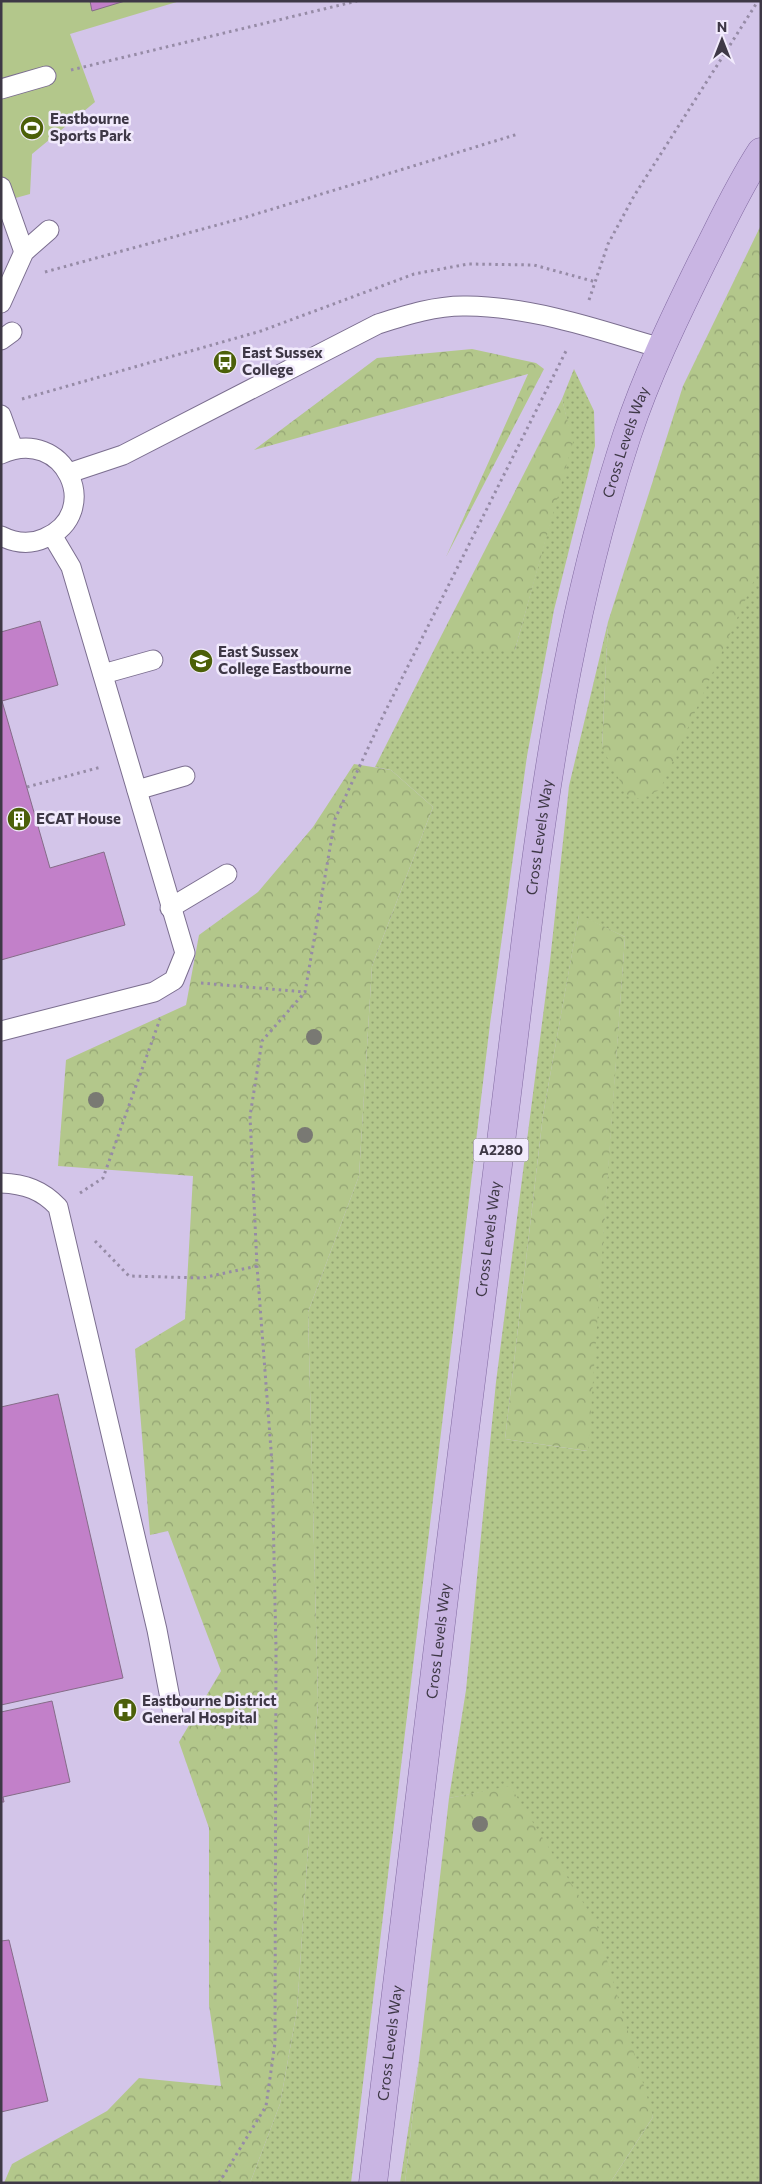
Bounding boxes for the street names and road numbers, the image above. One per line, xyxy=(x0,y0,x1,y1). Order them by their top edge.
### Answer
street label: Cross Levels Way xyxy=(598,383,652,500)
street label: Cross Levels Way xyxy=(522,778,556,896)
road number: A2280 xyxy=(474,1138,528,1162)
street label: Cross Levels Way xyxy=(471,1180,504,1298)
street label: Cross Levels Way xyxy=(422,1582,454,1700)
street label: Cross Levels Way xyxy=(373,1984,405,2102)

